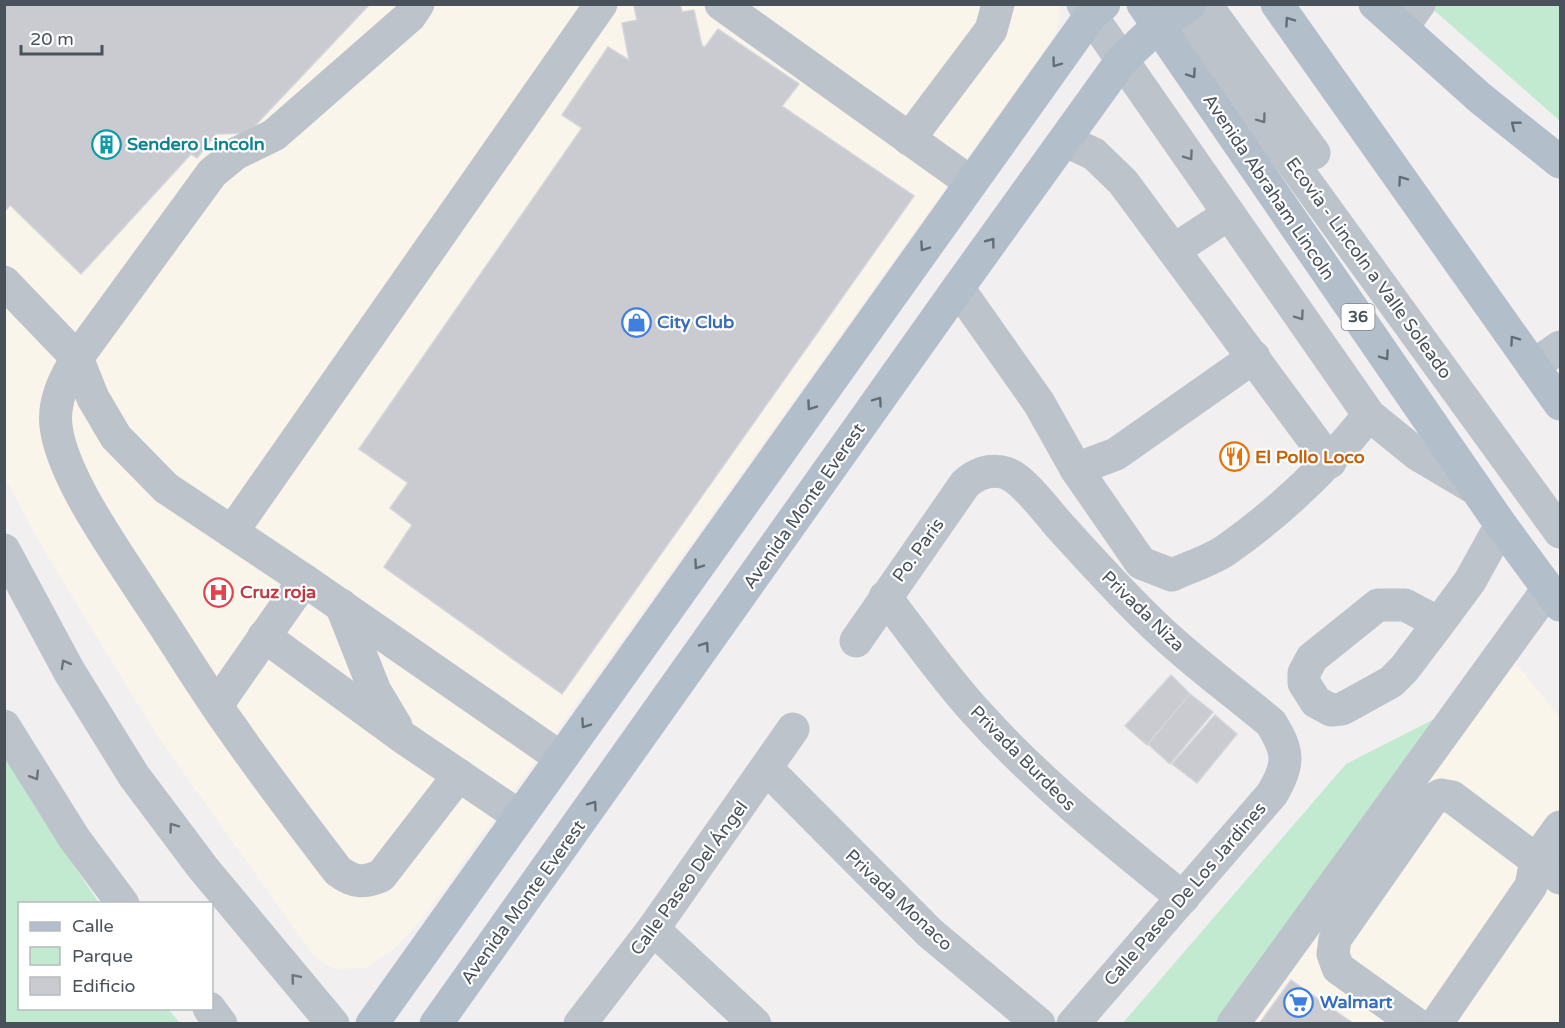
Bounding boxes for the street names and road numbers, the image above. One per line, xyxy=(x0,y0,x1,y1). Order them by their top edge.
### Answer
street label: Avenida Abraham Lincoln xyxy=(1198,90,1340,284)
street label: Ecovía - Lincoln a Valle Soleado xyxy=(1281,153,1457,383)
road number: 36 xyxy=(1342,304,1374,330)
street label: Avenida Monte Everest xyxy=(738,419,870,593)
street label: Po. Paris xyxy=(887,514,949,586)
street label: Privada Niza xyxy=(1097,566,1189,656)
street label: Privada Burdeos xyxy=(966,701,1080,815)
street label: Calle Paseo Del Ángel xyxy=(626,796,752,960)
street label: Calle Paseo De Los Jardines xyxy=(1099,798,1271,990)
street label: Avenida Monte Everest xyxy=(456,816,590,988)
street label: Privada Monaco xyxy=(841,845,957,955)

